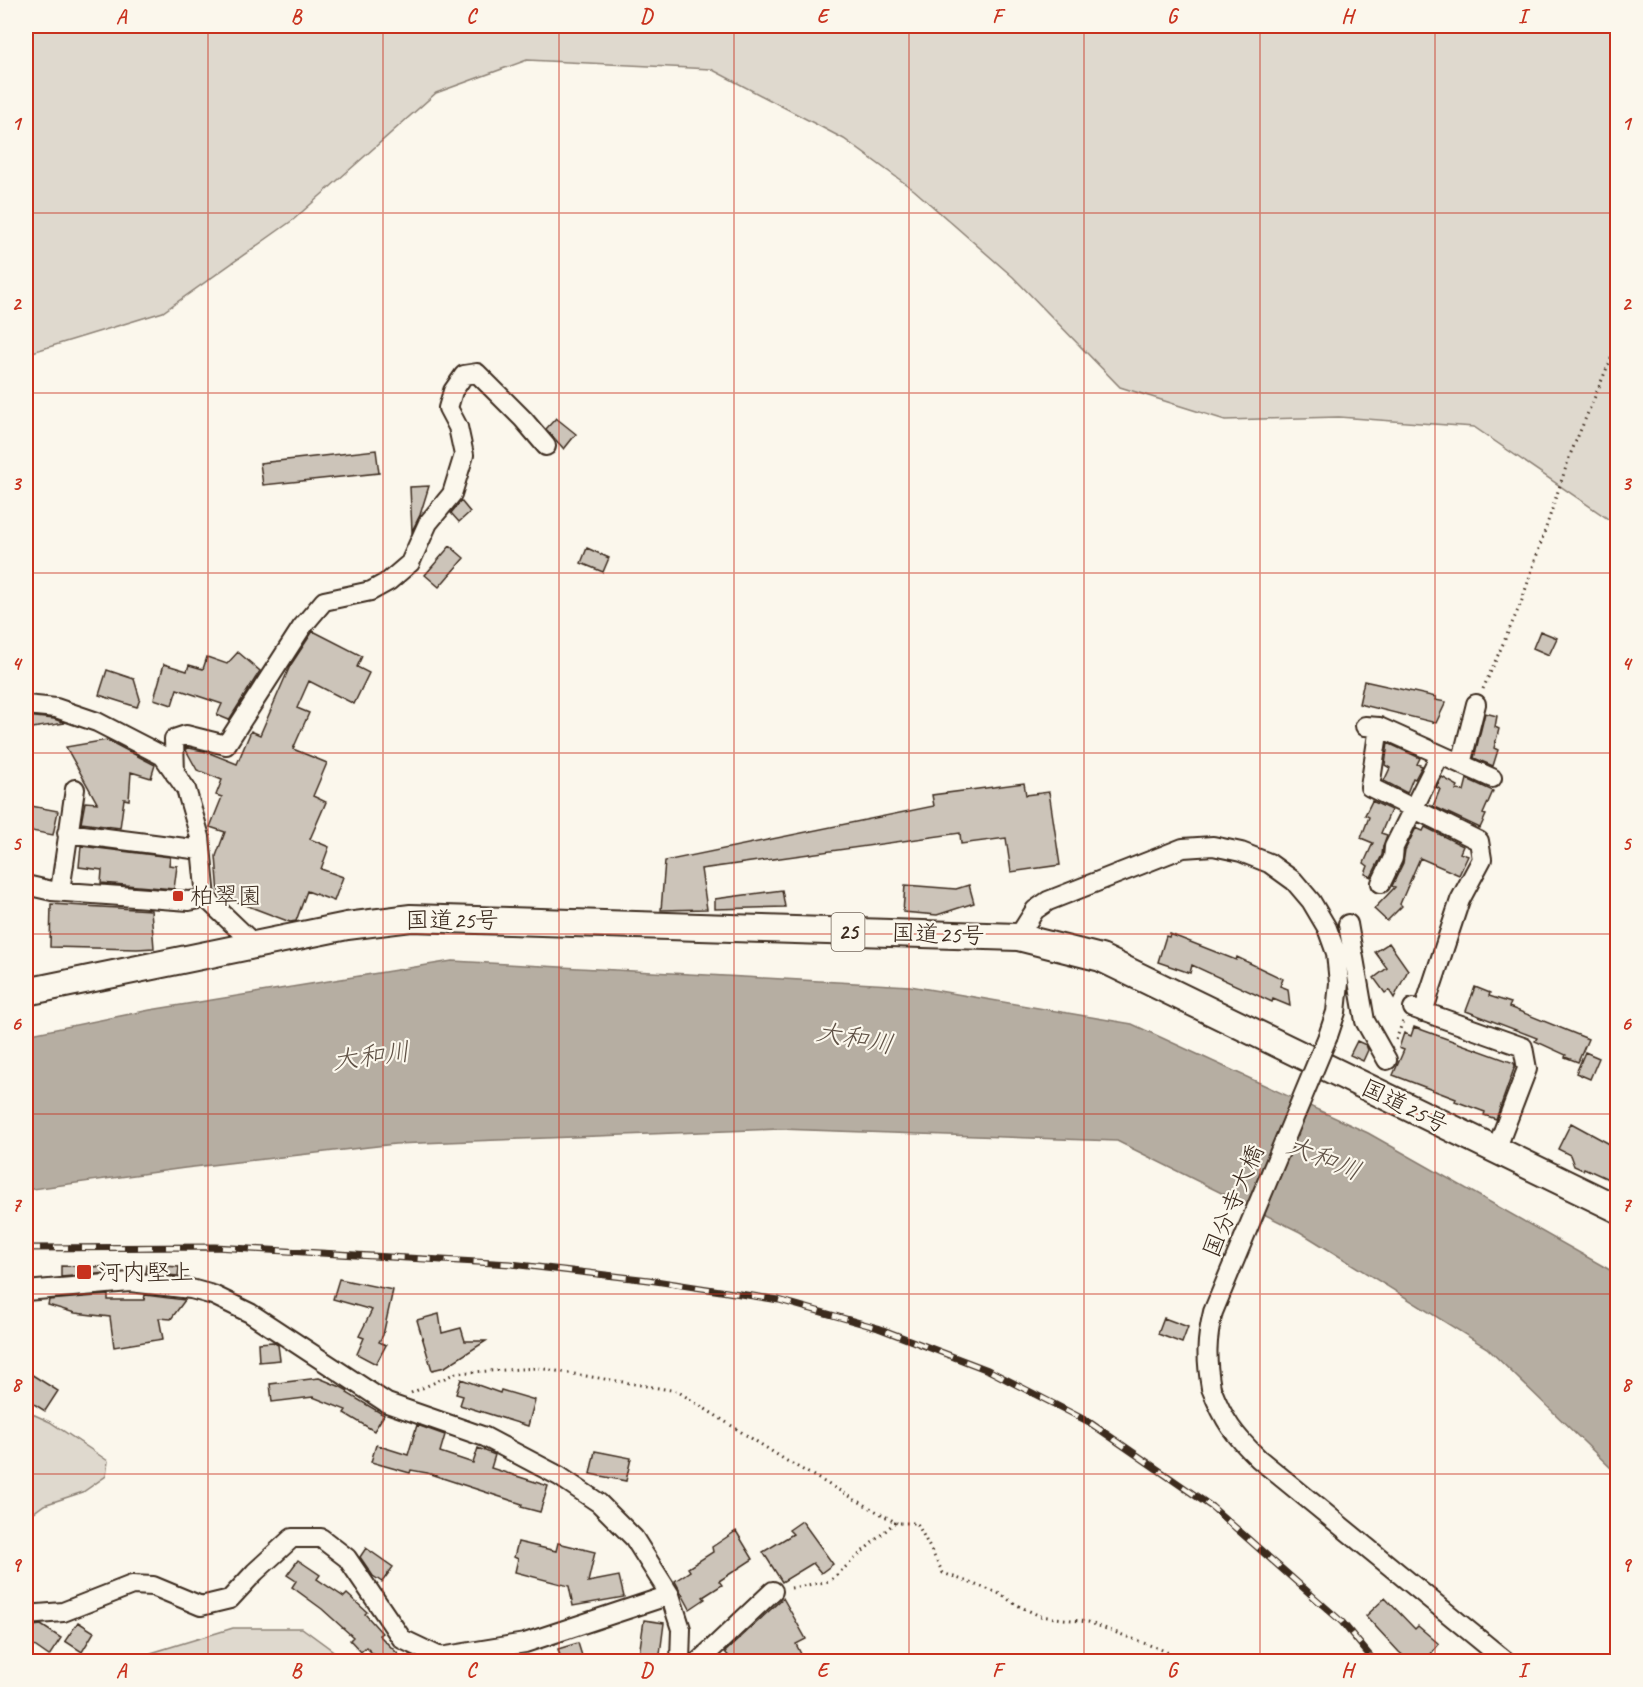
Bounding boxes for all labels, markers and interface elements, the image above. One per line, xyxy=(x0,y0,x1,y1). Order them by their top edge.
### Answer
text: A xyxy=(116,4,128,29)
text: B xyxy=(291,4,303,29)
text: C xyxy=(466,4,478,29)
text: D xyxy=(640,4,654,29)
text: E xyxy=(817,4,831,29)
text: F xyxy=(992,4,1006,29)
text: G xyxy=(1167,4,1180,29)
text: H xyxy=(1341,4,1356,29)
text: I xyxy=(1518,4,1531,29)
text: 1 xyxy=(12,111,23,136)
text: 1 xyxy=(1622,111,1633,136)
text: 2 xyxy=(12,291,23,316)
text: 2 xyxy=(1622,291,1633,316)
text: 3 xyxy=(12,471,23,496)
text: 3 xyxy=(1622,471,1633,496)
text: 4 xyxy=(12,651,24,676)
text: 4 xyxy=(1622,651,1634,676)
text: 5 xyxy=(12,831,23,856)
text: 5 xyxy=(1622,831,1633,856)
place label: 柏翠園 xyxy=(190,881,262,911)
marker: 柏翠園 xyxy=(171,889,185,903)
street label: 国道25号 xyxy=(405,905,499,935)
road number: 25 xyxy=(832,913,864,951)
street label: 国道25号 xyxy=(891,917,985,951)
text: 6 xyxy=(11,1011,22,1036)
text: 6 xyxy=(1621,1011,1632,1036)
water label: 大和川 xyxy=(814,1015,896,1061)
water label: 大和川 xyxy=(330,1035,412,1077)
street label: 国道25号 xyxy=(1356,1072,1454,1140)
water label: 大和川 xyxy=(1282,1128,1366,1188)
street label: 国分寺大橋 xyxy=(1196,1140,1270,1262)
text: 7 xyxy=(12,1192,23,1217)
text: 7 xyxy=(1622,1192,1633,1217)
place label: 河内堅上 xyxy=(98,1257,194,1287)
marker: 河内堅上 xyxy=(75,1263,93,1281)
text: 8 xyxy=(12,1372,24,1397)
text: 8 xyxy=(1622,1372,1634,1397)
text: 9 xyxy=(12,1552,23,1577)
text: 9 xyxy=(1622,1552,1633,1577)
text: A xyxy=(116,1658,128,1683)
text: B xyxy=(291,1658,303,1683)
text: C xyxy=(466,1658,478,1683)
text: D xyxy=(640,1658,654,1683)
text: E xyxy=(817,1658,831,1683)
text: F xyxy=(992,1658,1006,1683)
text: G xyxy=(1167,1658,1180,1683)
text: H xyxy=(1341,1658,1356,1683)
text: I xyxy=(1518,1658,1531,1683)

